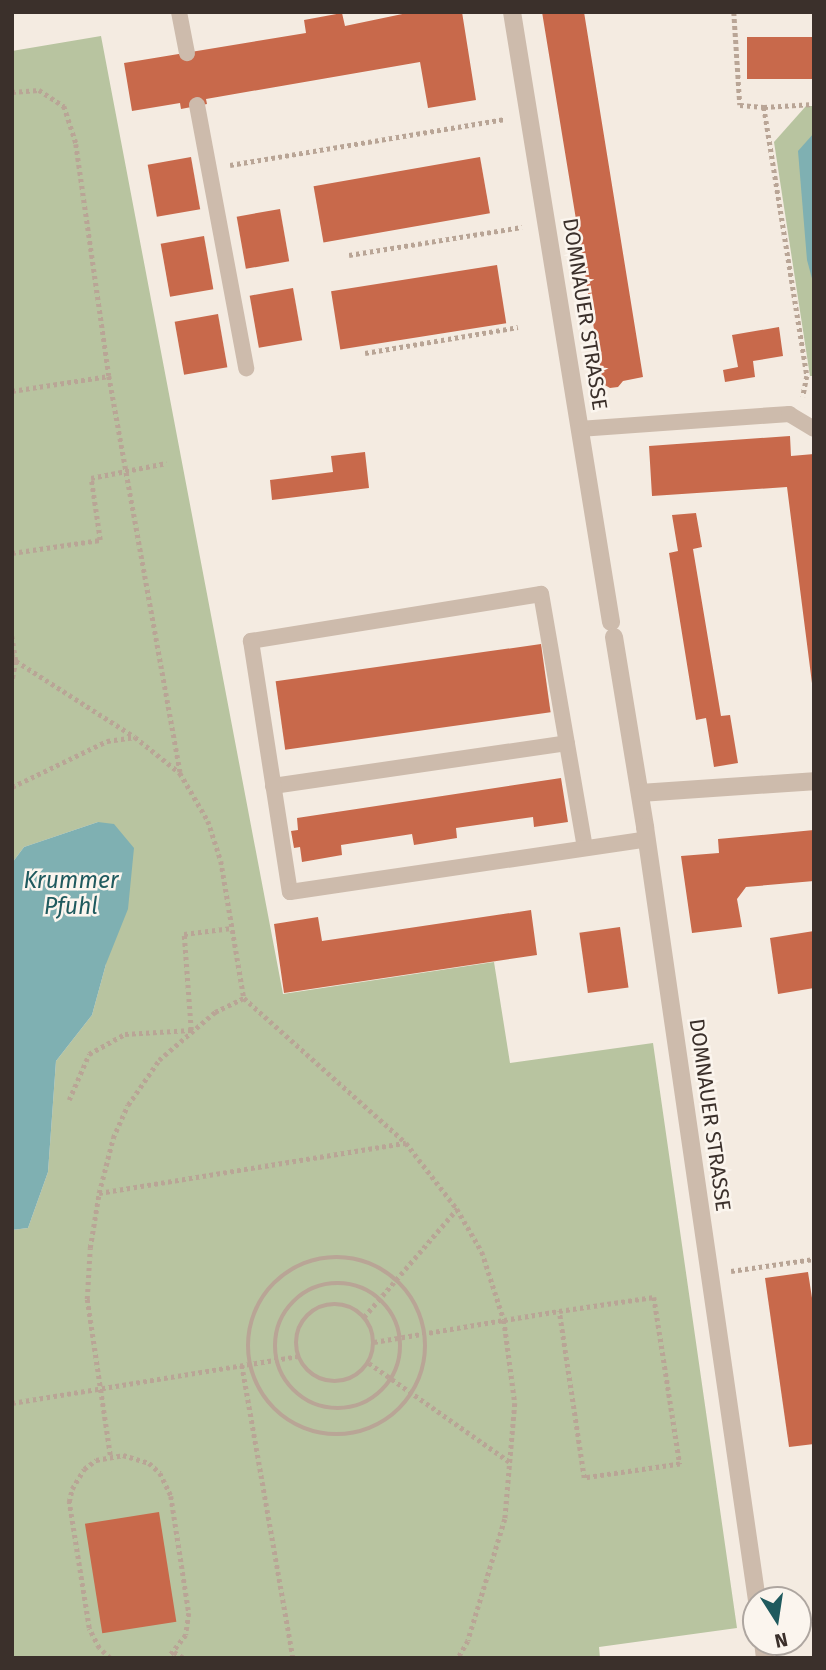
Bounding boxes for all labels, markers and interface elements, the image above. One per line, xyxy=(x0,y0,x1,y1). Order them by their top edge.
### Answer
street label: DOMNAUER STRASSE xyxy=(557,216,613,412)
water label: Krummer Pfuhl xyxy=(23,866,119,920)
street label: DOMNAUER STRASSE xyxy=(684,1017,736,1213)
north arrow xyxy=(742,1586,812,1656)
text: N xyxy=(773,1628,790,1653)

